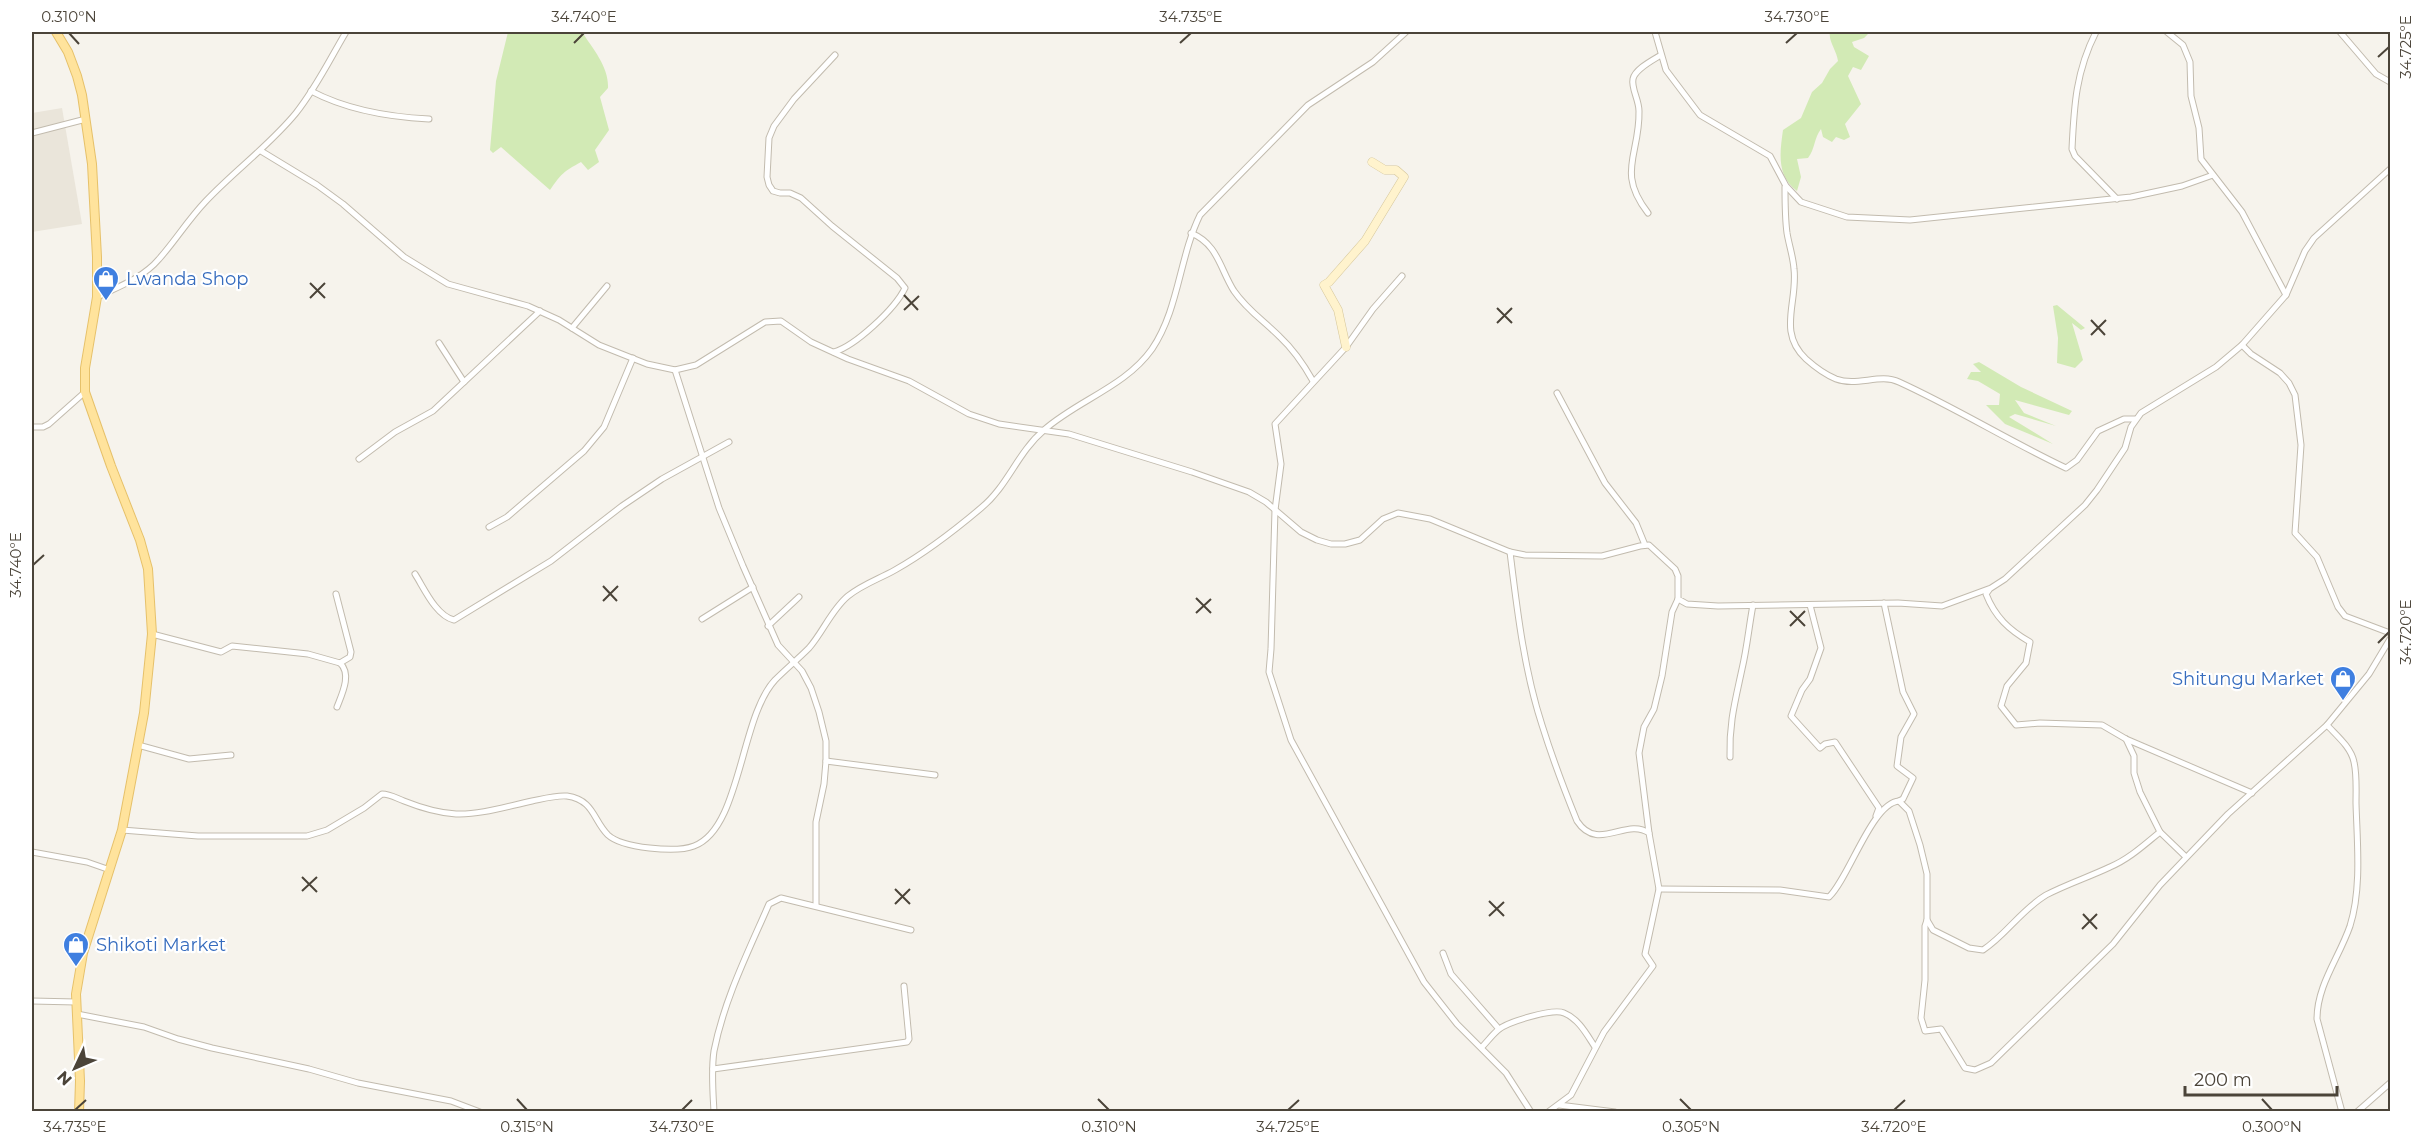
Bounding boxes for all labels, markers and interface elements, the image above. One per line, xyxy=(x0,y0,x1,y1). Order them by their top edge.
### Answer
text: 0.310°N xyxy=(41,7,97,26)
text: 34.740°E xyxy=(551,7,617,26)
text: 34.735°E xyxy=(1159,7,1223,26)
text: 34.730°E xyxy=(1764,7,1830,26)
text: 34.725°E xyxy=(2396,15,2415,79)
shop icon: Lwanda Shop xyxy=(91,264,121,302)
place label: Lwanda Shop xyxy=(126,268,248,290)
text: 34.740°E xyxy=(6,532,25,598)
text: 34.720°E xyxy=(2396,599,2415,665)
shop icon: Shitungu Market xyxy=(2328,664,2358,702)
place label: Shitungu Market xyxy=(2172,668,2324,690)
shop icon: Shikoti Market xyxy=(61,930,91,968)
place label: Shikoti Market xyxy=(96,934,226,956)
north arrow xyxy=(45,1038,105,1098)
scale bar xyxy=(2185,1059,2336,1097)
text: N xyxy=(53,1067,76,1089)
text: 200 m xyxy=(2194,1069,2252,1091)
text: 34.735°E xyxy=(43,1117,107,1136)
text: 0.315°N xyxy=(500,1117,554,1136)
text: 34.730°E xyxy=(649,1117,715,1136)
text: 0.310°N xyxy=(1081,1117,1137,1136)
text: 34.725°E xyxy=(1256,1117,1320,1136)
text: 0.305°N xyxy=(1662,1117,1720,1136)
text: 34.720°E xyxy=(1861,1117,1927,1136)
text: 0.300°N xyxy=(2242,1117,2302,1136)

